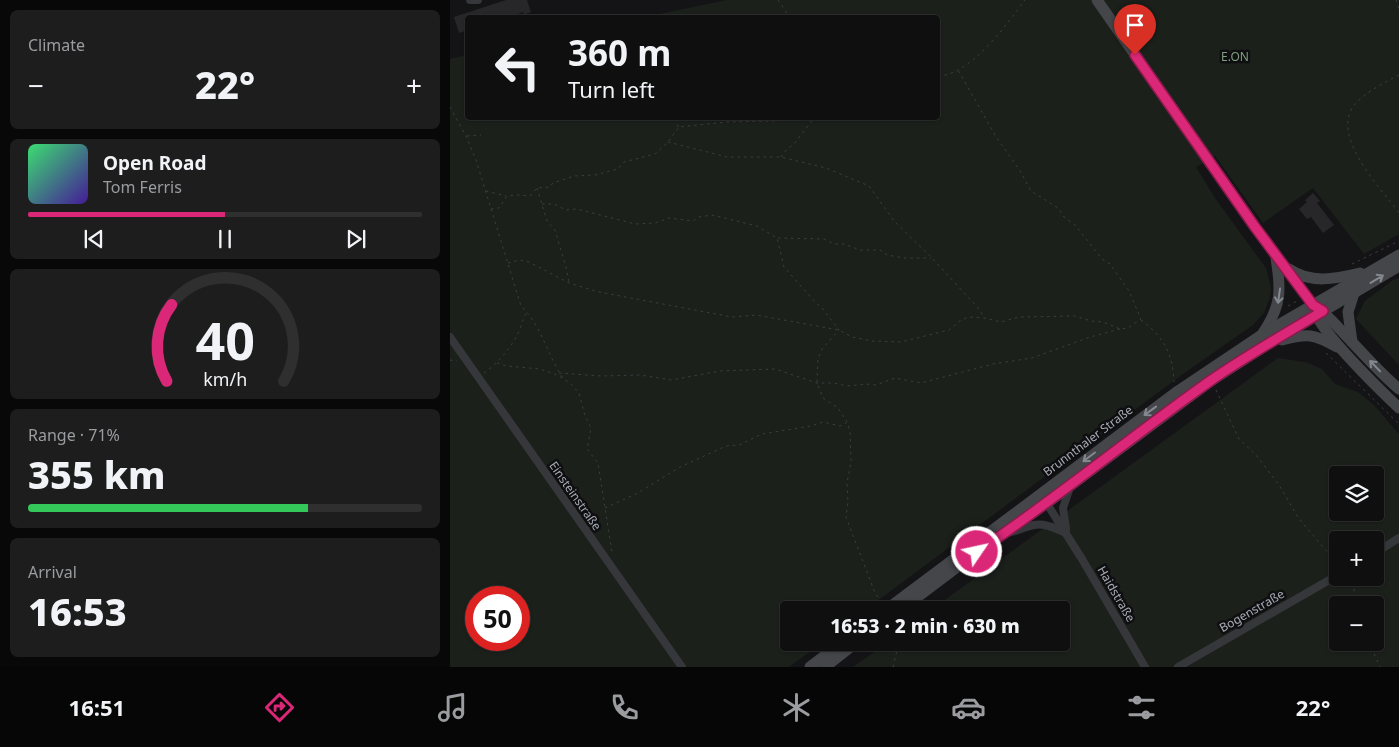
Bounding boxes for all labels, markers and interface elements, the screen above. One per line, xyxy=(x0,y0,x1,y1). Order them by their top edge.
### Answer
pin xyxy=(1114,4,1156,55)
icon: arrive xyxy=(1121,11,1149,39)
text: 360 m xyxy=(568,29,671,76)
text: Climate xyxy=(28,34,85,56)
icon: left xyxy=(485,35,550,100)
park label: E.ON xyxy=(1221,48,1249,65)
text: 22° xyxy=(195,58,255,110)
text: − xyxy=(28,66,44,104)
text: + xyxy=(406,66,422,104)
text: Turn left xyxy=(568,74,655,104)
text: Open Road xyxy=(103,150,206,176)
text: Tom Ferris xyxy=(103,176,182,198)
icon: previous xyxy=(80,225,108,253)
icon: pause xyxy=(211,225,239,253)
icon: next xyxy=(342,225,370,253)
one-way arrow xyxy=(1369,274,1383,284)
one-way arrow xyxy=(1274,288,1284,304)
text: 40 xyxy=(195,304,255,375)
one-way arrow xyxy=(1369,360,1381,373)
text: km/h xyxy=(203,367,247,391)
street label: Brunnthaler Straße xyxy=(1039,401,1136,480)
one-way arrow xyxy=(1143,406,1157,416)
text: Range · 71% xyxy=(28,424,120,446)
text: 355 km xyxy=(28,448,166,500)
one-way arrow xyxy=(1082,452,1095,463)
street label: Einsteinstraße xyxy=(545,458,606,534)
map controls xyxy=(1329,466,1384,651)
button: layers xyxy=(1329,466,1384,521)
position arrow xyxy=(950,525,1002,577)
button: + xyxy=(1329,531,1384,586)
text: Arrival xyxy=(28,561,77,583)
street label: Haidstraße xyxy=(1094,563,1139,625)
text: 16:53 xyxy=(28,585,127,637)
street label: Bogenstraße xyxy=(1216,585,1288,636)
speed limit sign: 50 xyxy=(465,586,530,651)
button: − xyxy=(1329,596,1384,651)
text: 16:53 · 2 min · 630 m xyxy=(830,613,1020,639)
icon: directions xyxy=(262,690,297,725)
icon: music xyxy=(435,690,470,725)
icon: phone xyxy=(607,690,642,725)
icon: climate xyxy=(779,690,814,725)
icon: car xyxy=(951,690,986,725)
icon: filters xyxy=(1124,690,1159,725)
text: 16:51 xyxy=(69,692,125,722)
text: 22° xyxy=(1296,692,1330,722)

